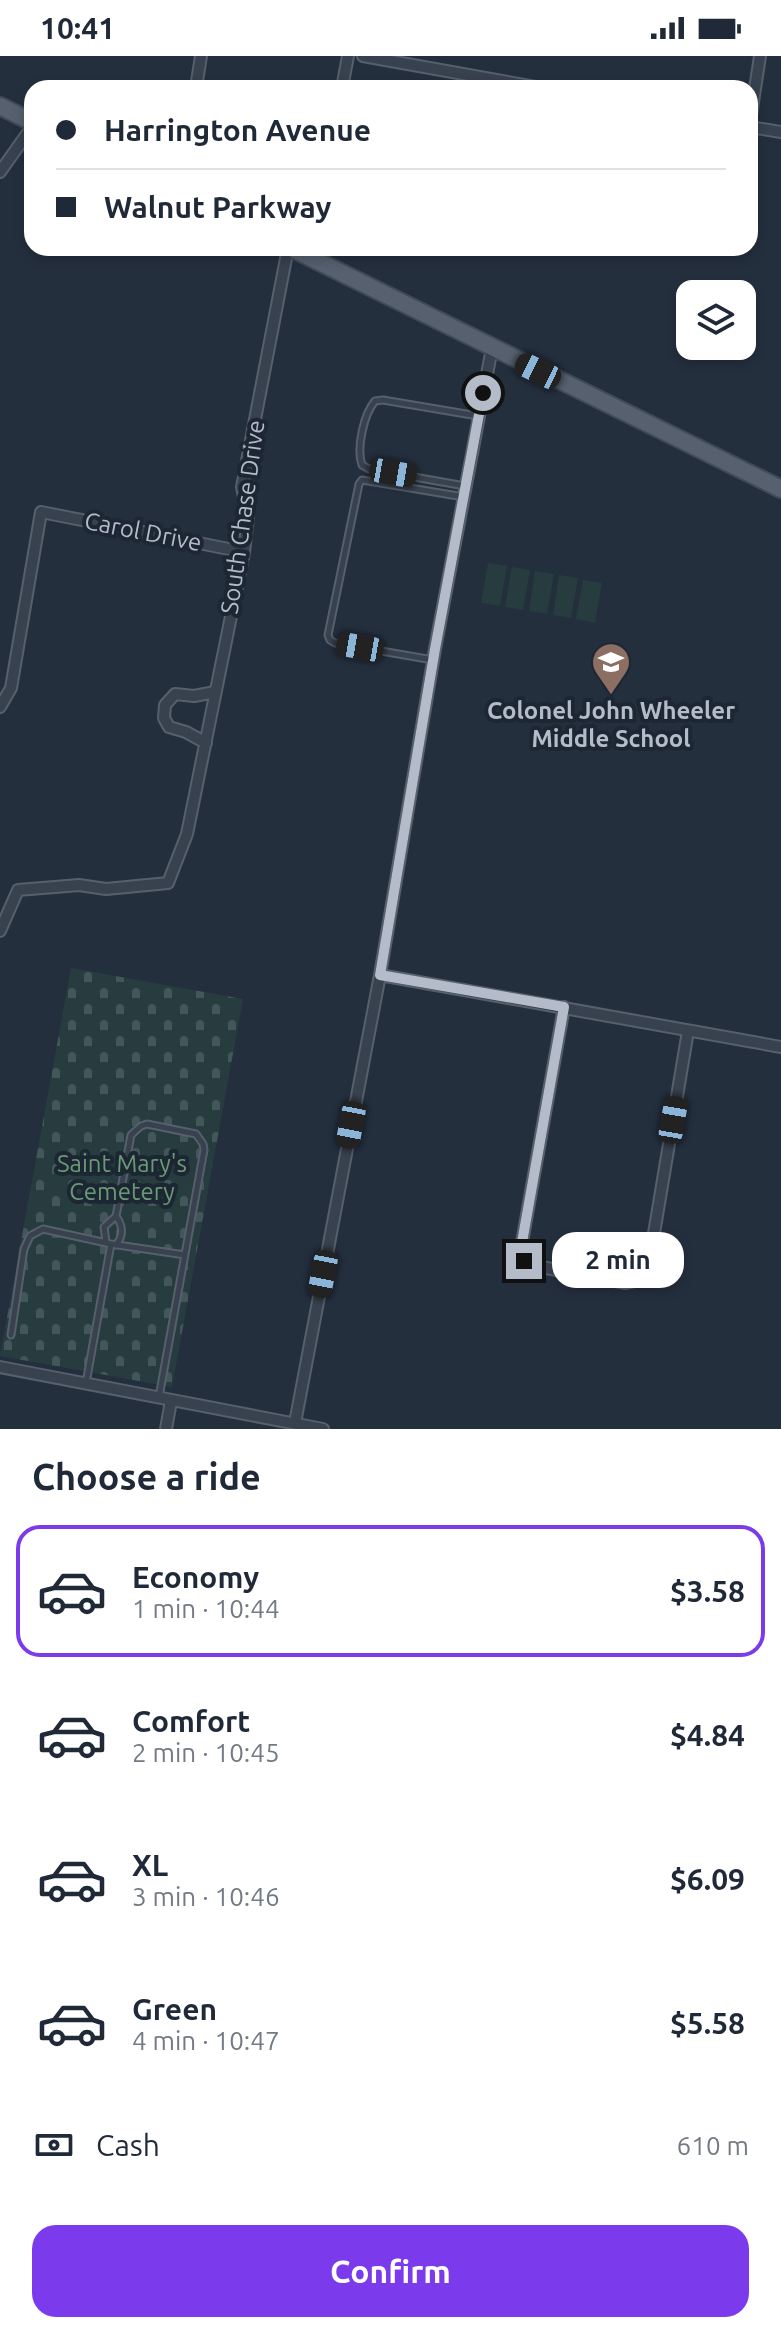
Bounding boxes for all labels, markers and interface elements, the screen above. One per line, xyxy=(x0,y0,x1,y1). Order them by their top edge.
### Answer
text: 10:41 xyxy=(40,11,115,45)
text: Harrington Avenue xyxy=(104,113,371,147)
text: Walnut Parkway xyxy=(104,190,332,224)
map controls xyxy=(676,280,756,360)
button: layers xyxy=(676,280,756,360)
car xyxy=(511,350,565,392)
route start xyxy=(465,375,501,411)
street label: South Chase Drive xyxy=(216,418,269,616)
car xyxy=(367,457,419,489)
street label: Carol Drive xyxy=(82,507,204,556)
car xyxy=(334,631,386,663)
school or university icon: Colonel John Wheeler Middle School xyxy=(590,641,632,696)
place label: Colonel John Wheeler Middle School xyxy=(487,697,735,752)
car xyxy=(657,1094,689,1146)
car xyxy=(335,1099,367,1151)
park label: Saint Mary's Cemetery xyxy=(57,1150,187,1205)
callout: 2 min xyxy=(552,1233,684,1289)
route end xyxy=(506,1243,542,1279)
text: 2 min xyxy=(585,1245,651,1274)
car xyxy=(307,1248,339,1300)
text: Choose a ride xyxy=(32,1456,261,1497)
icon: car xyxy=(36,1555,108,1627)
text: Economy xyxy=(132,1560,259,1594)
text: $3.58 xyxy=(670,1574,745,1608)
text: 1 min · 10:44 xyxy=(132,1594,280,1623)
icon: car xyxy=(36,1699,108,1771)
text: Comfort xyxy=(132,1704,250,1738)
text: $4.84 xyxy=(670,1718,745,1752)
text: 2 min · 10:45 xyxy=(132,1738,280,1767)
icon: car xyxy=(36,1843,108,1915)
text: XL xyxy=(132,1848,168,1882)
text: $6.09 xyxy=(670,1862,745,1896)
text: 3 min · 10:46 xyxy=(132,1882,280,1911)
icon: car xyxy=(36,1987,108,2059)
text: Green xyxy=(132,1992,217,2026)
text: $5.58 xyxy=(670,2006,745,2040)
text: 4 min · 10:47 xyxy=(132,2026,280,2055)
icon: cash xyxy=(32,2123,76,2167)
text: Cash xyxy=(96,2128,160,2162)
text: 610 m xyxy=(677,2131,749,2160)
button: Confirm xyxy=(32,2225,749,2317)

